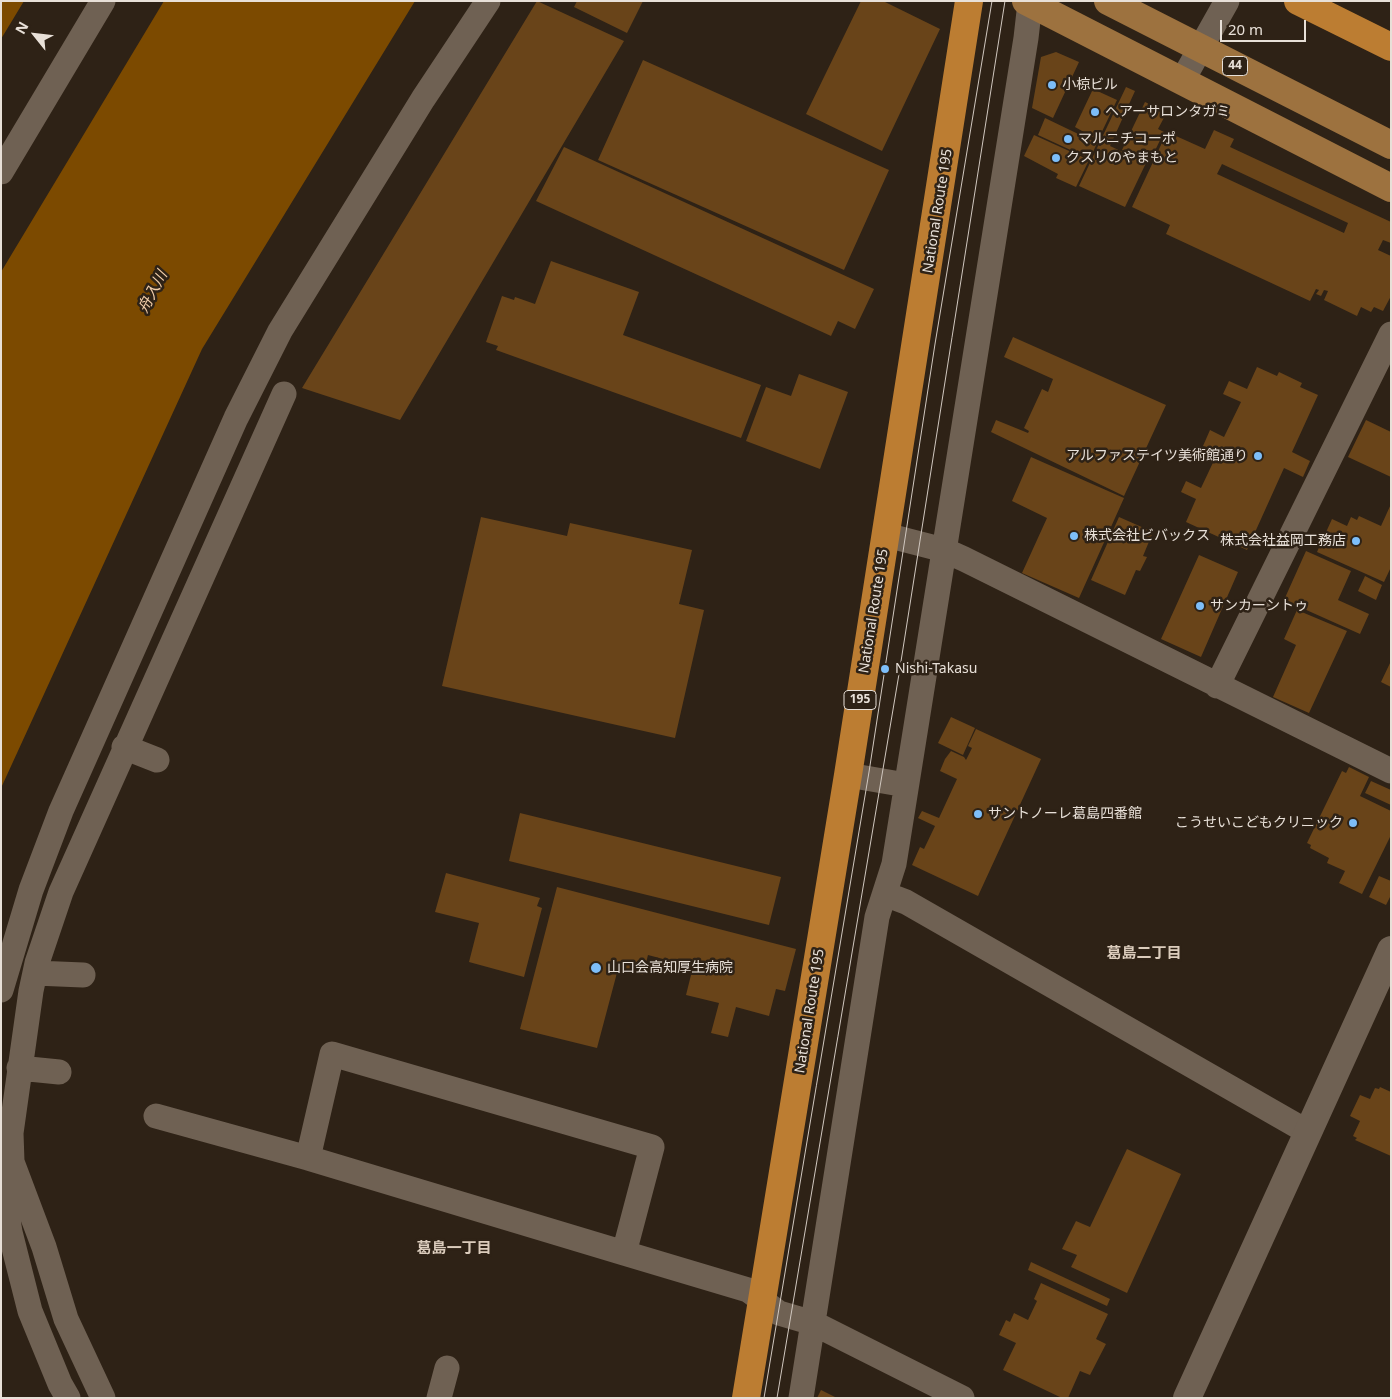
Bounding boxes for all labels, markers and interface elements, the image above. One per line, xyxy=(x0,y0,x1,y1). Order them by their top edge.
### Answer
north arrow xyxy=(10,10,60,60)
scale bar xyxy=(1222,10,1308,42)
text: N xyxy=(10,18,33,37)
text: 20 m xyxy=(1228,19,1263,39)
road number: 44 xyxy=(1222,56,1248,76)
place label: 小椋ビル xyxy=(1062,77,1118,93)
marker: 小椋ビル xyxy=(1046,79,1058,91)
place label: ヘアーサロンタガミ xyxy=(1105,104,1230,120)
marker: ヘアーサロンタガミ xyxy=(1089,106,1101,118)
place label: マルニチコーポ xyxy=(1078,131,1176,147)
marker: マルニチコーポ xyxy=(1062,133,1074,145)
street label: National Route 195 xyxy=(920,148,956,274)
place label: クスリのやまもと xyxy=(1066,150,1178,166)
marker: クスリのやまもと xyxy=(1050,152,1062,164)
water label: 舟入川 xyxy=(134,268,172,316)
place label: アルファステイツ美術館通り xyxy=(1066,448,1248,464)
marker: アルファステイツ美術館通り xyxy=(1252,450,1264,462)
place label: 株式会社ビバックス xyxy=(1084,528,1210,544)
marker: 株式会社ビバックス xyxy=(1068,530,1080,542)
place label: 株式会社益岡工務店 xyxy=(1220,533,1346,549)
marker: 株式会社益岡工務店 xyxy=(1350,535,1362,547)
street label: National Route 195 xyxy=(856,548,892,674)
place label: サンカーントゥ xyxy=(1210,598,1308,614)
marker: サンカーントゥ xyxy=(1194,600,1206,612)
place label: Nishi-Takasu xyxy=(895,661,977,677)
marker: Nishi-Takasu xyxy=(879,663,891,675)
road number: 195 xyxy=(844,690,876,710)
place label: サントノーレ葛島四番館 xyxy=(988,806,1142,822)
marker: サントノーレ葛島四番館 xyxy=(972,808,984,820)
place label: こうせいこどもクリニック xyxy=(1175,815,1343,831)
marker: こうせいこどもクリニック xyxy=(1347,817,1359,829)
district label: 葛島二丁目 xyxy=(1107,945,1181,963)
street label: National Route 195 xyxy=(792,948,828,1074)
place label: 山口会高知厚生病院 xyxy=(607,960,733,976)
marker: 山口会高知厚生病院 xyxy=(589,961,603,975)
district label: 葛島一丁目 xyxy=(417,1240,491,1258)

